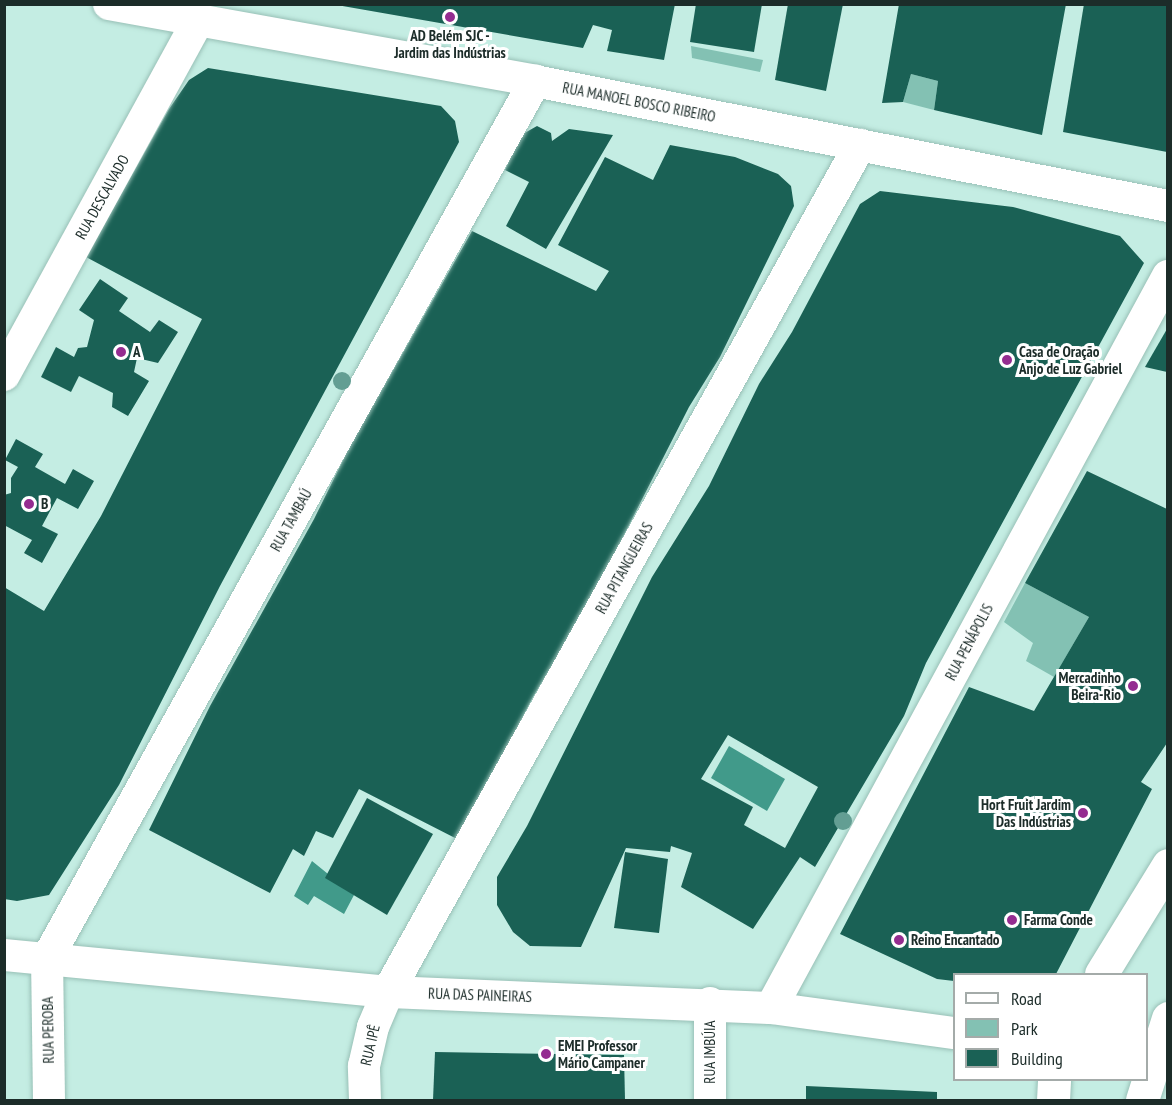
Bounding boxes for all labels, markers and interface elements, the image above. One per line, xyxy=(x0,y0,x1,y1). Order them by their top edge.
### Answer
marker: AD Belém SJC - Jardim das Indústrias xyxy=(443,10,457,24)
place label: AD Belém SJC - Jardim das Indústrias xyxy=(394,26,506,61)
street label: RUA MANOEL BOSCO RIBEIRO xyxy=(560,78,718,126)
street label: RUA DESCALVADO xyxy=(71,151,133,243)
place label: Casa de Oração Anjo de Luz Gabriel xyxy=(1019,342,1123,377)
place label: A xyxy=(133,343,141,361)
marker: A xyxy=(114,345,128,359)
marker: Casa de Oração Anjo de Luz Gabriel xyxy=(1000,353,1014,367)
street label: RUA TAMBAÚ xyxy=(266,485,316,555)
place label: B xyxy=(41,495,48,513)
marker: B xyxy=(22,497,36,511)
street label: RUA PITANGUEIRAS xyxy=(591,519,657,617)
street label: RUA PENÁPOLIS xyxy=(941,600,997,684)
place label: Mercadinho Beira-Rio xyxy=(1059,668,1121,703)
marker: Mercadinho Beira-Rio xyxy=(1126,679,1140,693)
place label: Hort Fruit Jardim Das Indústrias xyxy=(981,795,1071,830)
marker: Hort Fruit Jardim Das Indústrias xyxy=(1076,806,1090,820)
place label: Farma Conde xyxy=(1024,911,1093,929)
marker: Farma Conde xyxy=(1005,913,1019,927)
place label: Reino Encantado xyxy=(911,931,999,949)
marker: Reino Encantado xyxy=(892,933,906,947)
legend xyxy=(953,973,1148,1081)
street label: RUA DAS PAINEIRAS xyxy=(427,984,533,1006)
text: Road xyxy=(1011,987,1042,1010)
street label: RUA PEROBA xyxy=(38,996,58,1064)
text: Park xyxy=(1011,1017,1038,1040)
street label: RUA IMBÚIA xyxy=(701,1020,719,1084)
street label: RUA IPÊ xyxy=(357,1023,383,1067)
place label: EMEI Professor Mário Campaner xyxy=(558,1036,645,1071)
marker: EMEI Professor Mário Campaner xyxy=(539,1047,553,1061)
text: Building xyxy=(1011,1047,1063,1070)

